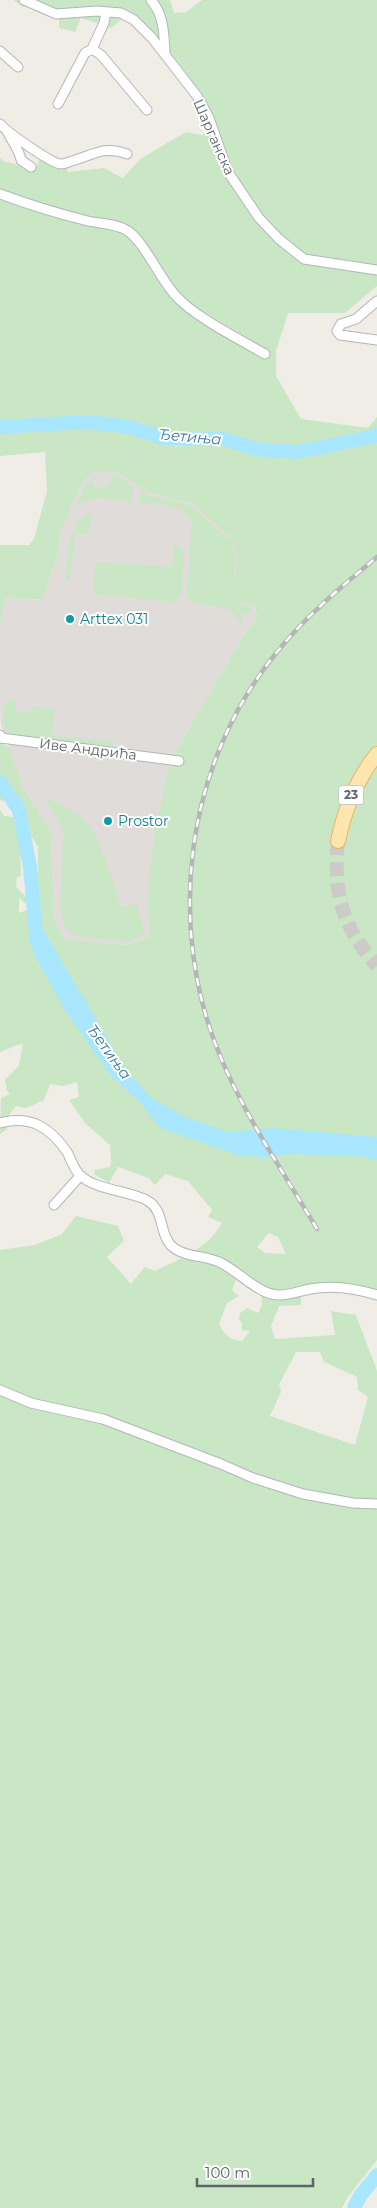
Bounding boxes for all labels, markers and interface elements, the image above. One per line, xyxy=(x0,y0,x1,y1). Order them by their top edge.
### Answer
street label: Шарганска xyxy=(189,96,239,178)
water label: Ђетиња xyxy=(158,424,222,449)
place label: Arttex 031 xyxy=(80,610,148,628)
marker: Arttex 031 xyxy=(64,613,76,625)
street label: Иве Андрића xyxy=(38,734,138,764)
road number: 23 xyxy=(338,786,364,804)
place label: Prostor xyxy=(118,812,169,830)
marker: Prostor xyxy=(102,815,114,827)
water label: Ђетиња xyxy=(83,1021,136,1083)
scale bar xyxy=(197,2156,313,2188)
text: 100 m xyxy=(205,2163,250,2182)

